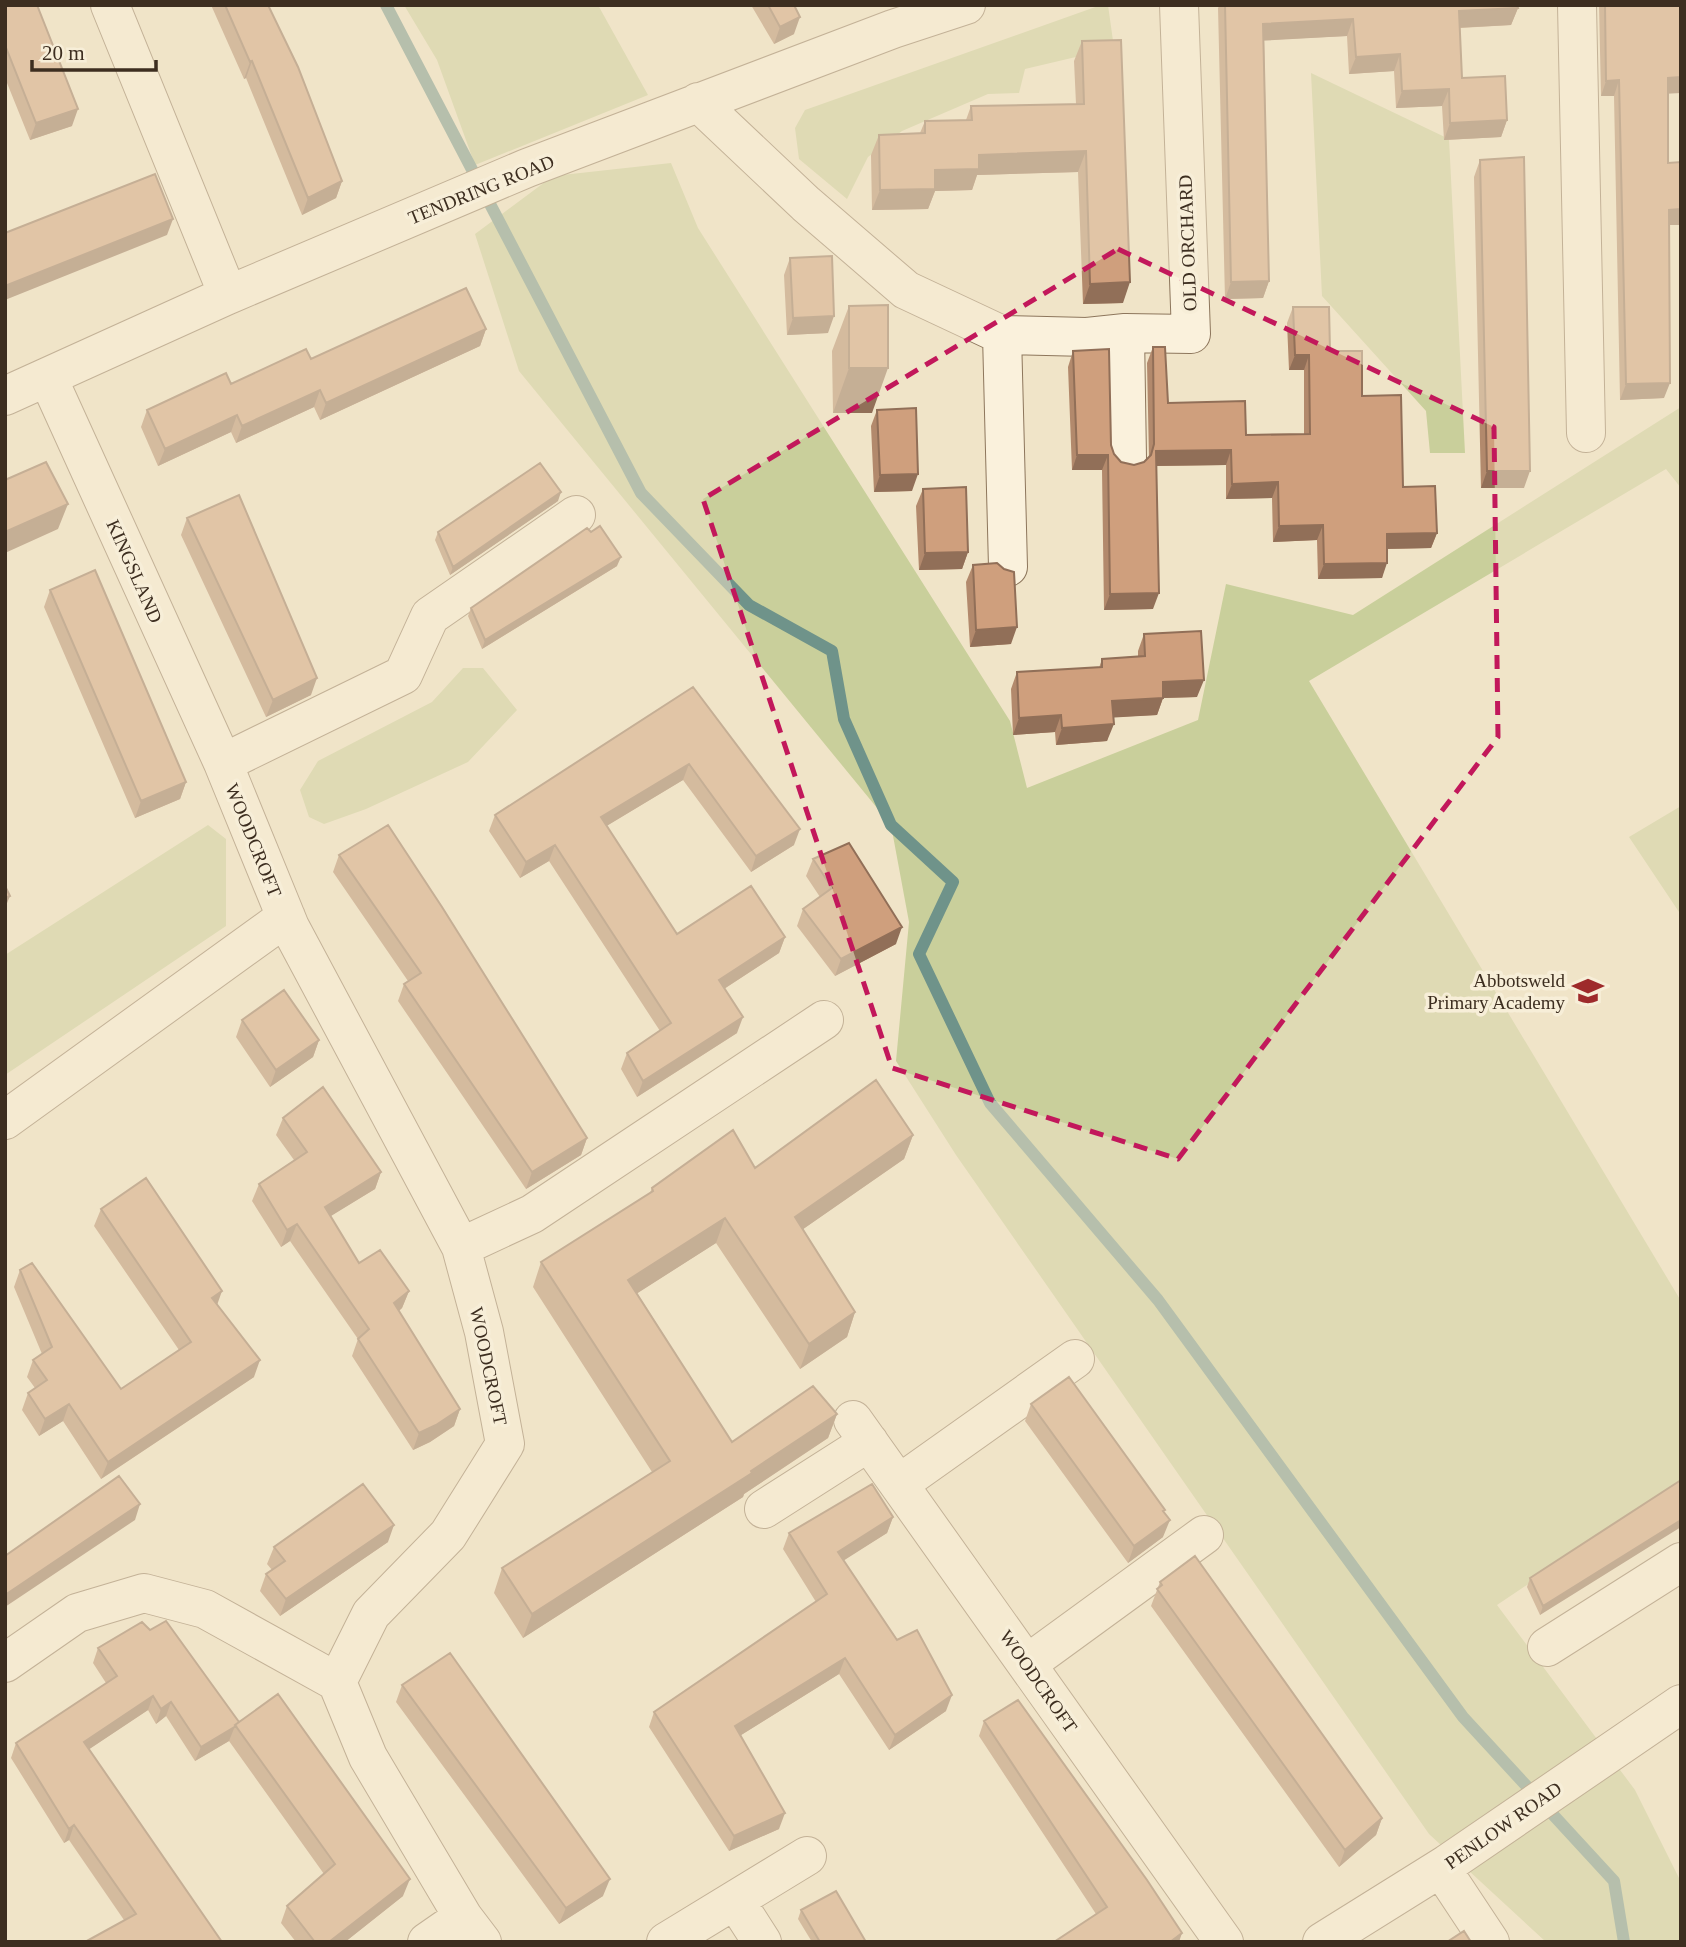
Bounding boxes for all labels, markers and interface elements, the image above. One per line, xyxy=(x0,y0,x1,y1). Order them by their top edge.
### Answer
scale bar xyxy=(32,28,156,72)
text: 20 m xyxy=(42,41,85,65)
street label: TENDRING ROAD xyxy=(405,151,557,228)
street label: OLD ORCHARD xyxy=(1175,174,1200,312)
street label: KINGSLAND xyxy=(102,516,167,626)
street label: WOODCROFT xyxy=(221,780,286,900)
place label: Abbotsweld Primary Academy xyxy=(1427,970,1565,1013)
school or university icon: Abbotsweld Primary Academy xyxy=(1571,974,1605,1008)
street label: WOODCROFT xyxy=(466,1305,511,1428)
street label: WOODCROFT xyxy=(995,1626,1082,1737)
street label: PENLOW ROAD xyxy=(1441,1777,1566,1873)

